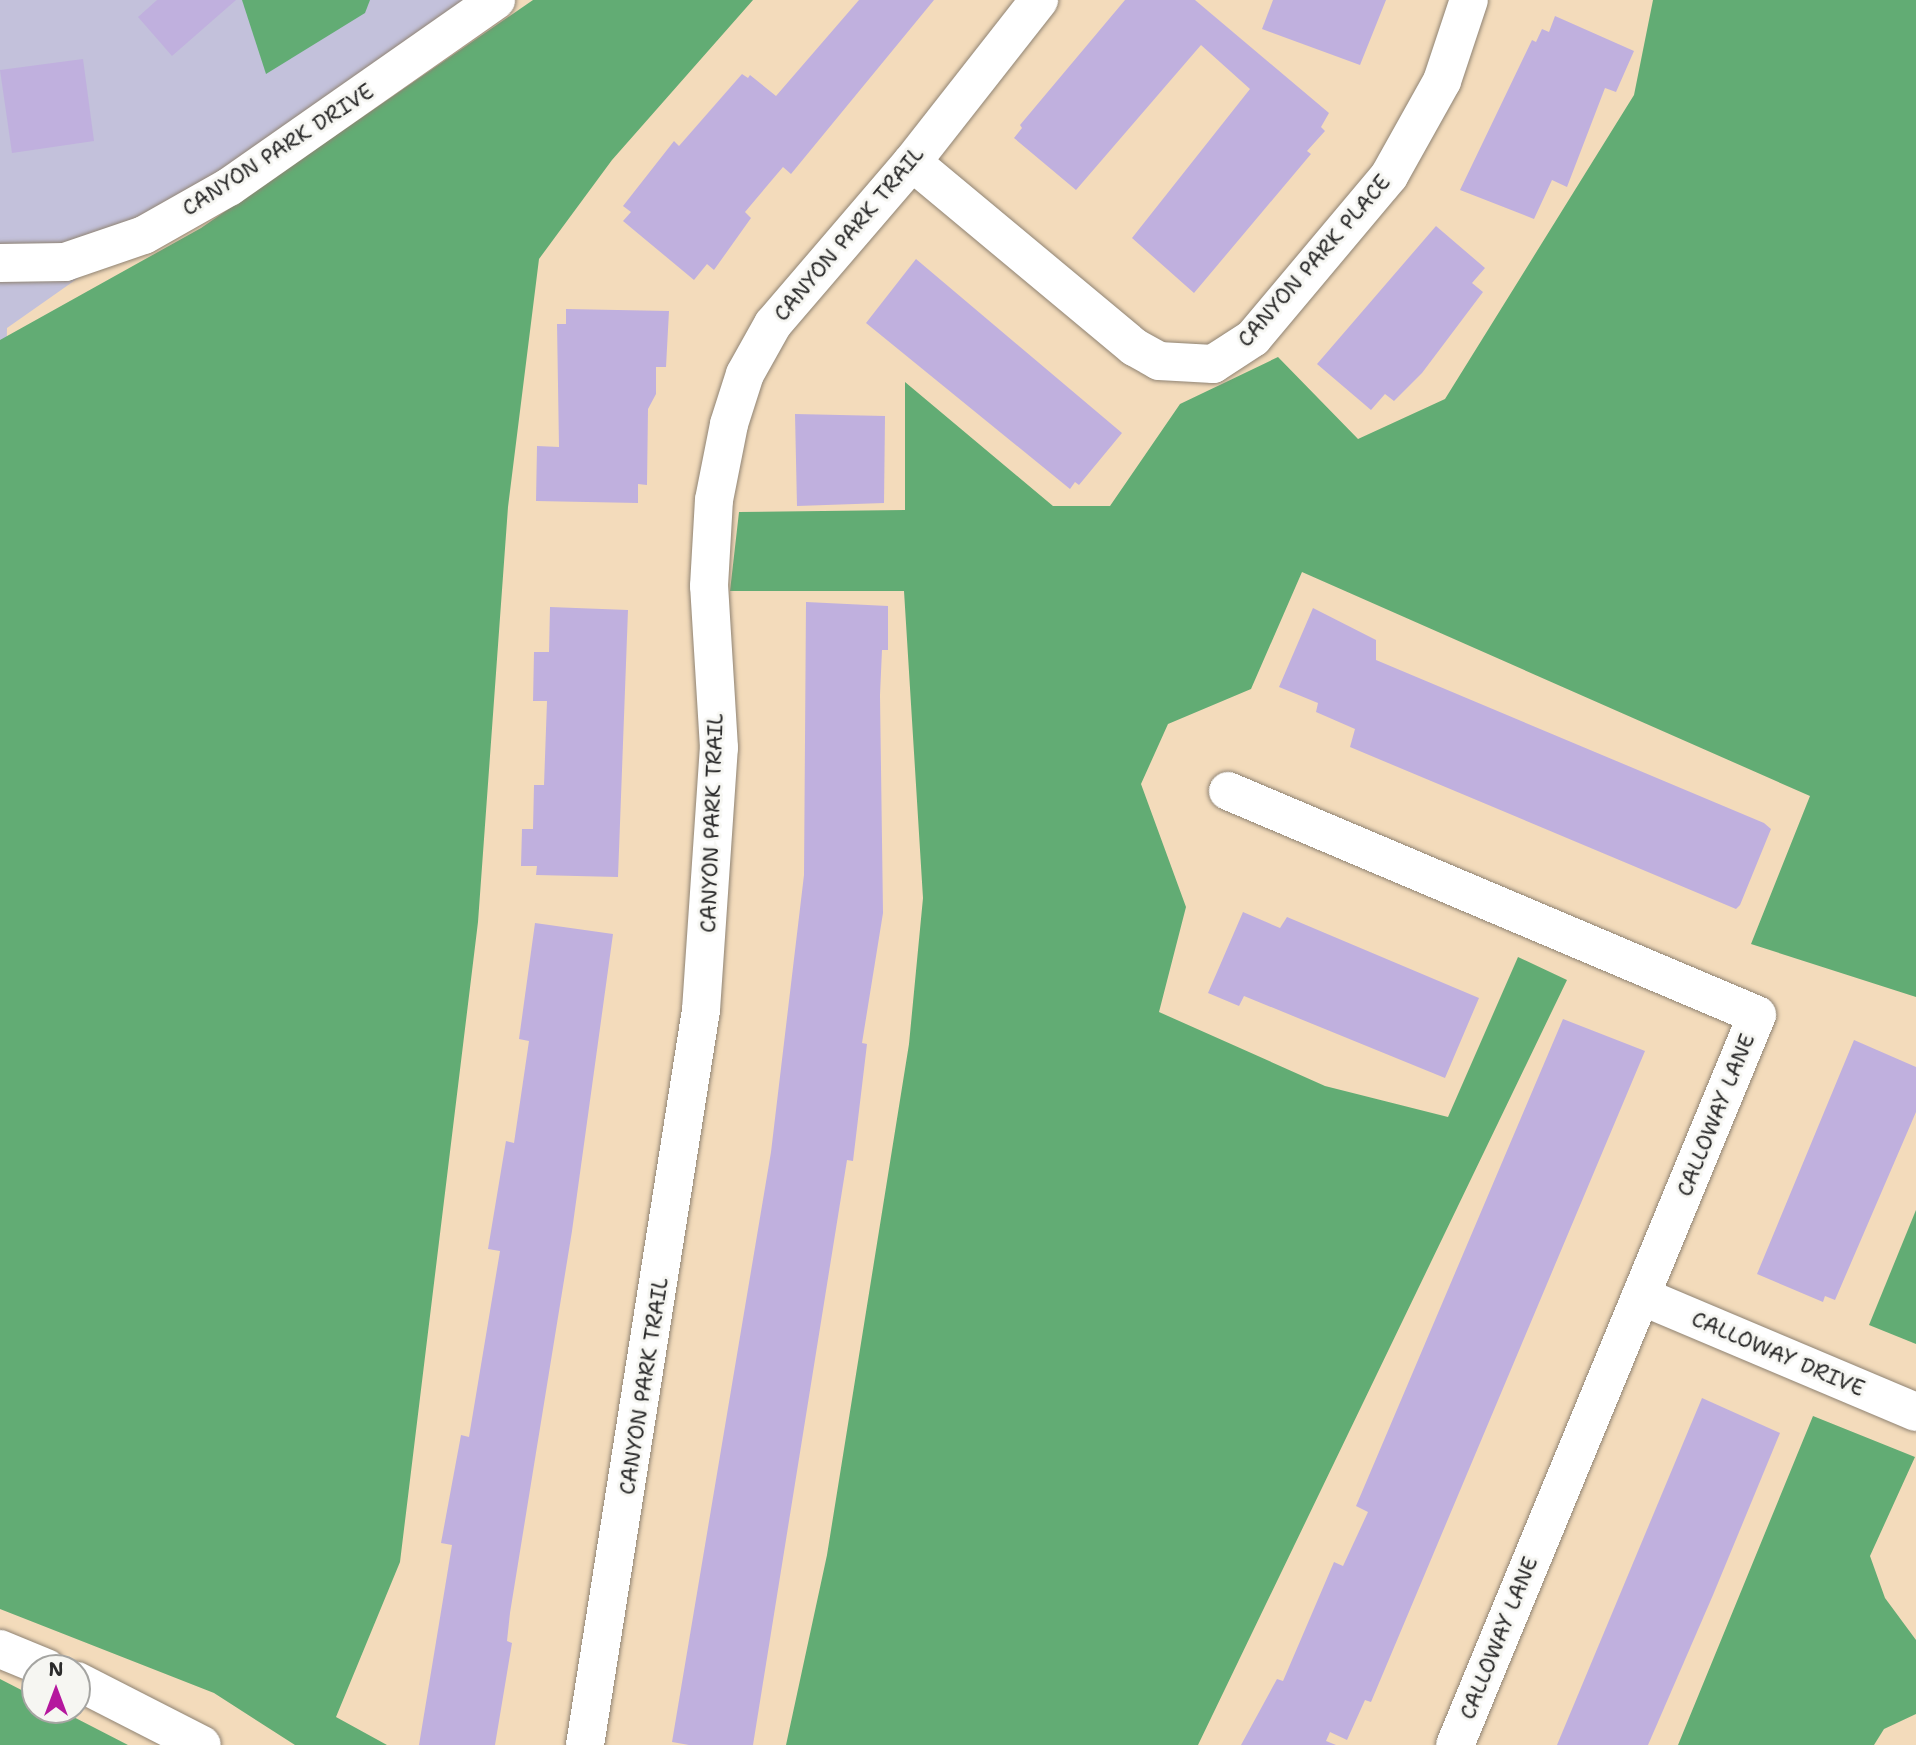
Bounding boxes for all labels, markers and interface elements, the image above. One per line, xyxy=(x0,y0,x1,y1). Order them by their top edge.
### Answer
street label: CANYON PARK DRIVE xyxy=(178,79,378,221)
street label: CANYON PARK TRAIL xyxy=(769,142,929,326)
street label: CANYON PARK PLACE xyxy=(1232,170,1396,352)
street label: CANYON PARK TRAIL xyxy=(696,713,728,933)
street label: CALLOWAY LANE xyxy=(1672,1030,1760,1200)
street label: CANYON PARK TRAIL xyxy=(614,1276,674,1496)
street label: CALLOWAY DRIVE xyxy=(1688,1306,1868,1402)
street label: CALLOWAY LANE xyxy=(1455,1553,1543,1723)
north arrow xyxy=(21,1654,91,1724)
text: N xyxy=(48,1657,64,1682)

